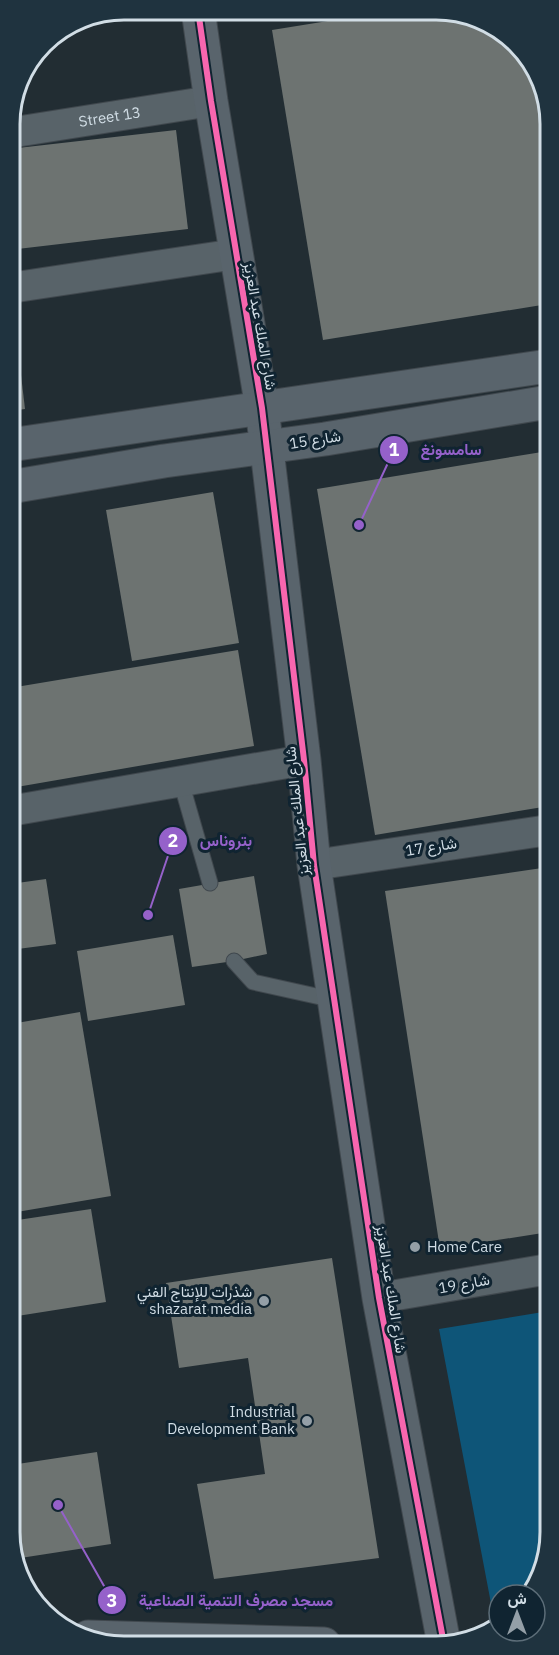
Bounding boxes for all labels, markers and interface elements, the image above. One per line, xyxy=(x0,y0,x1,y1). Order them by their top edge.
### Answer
street label: Street 13 xyxy=(77,102,142,131)
street label: شارع الملك عبد العزيز xyxy=(238,259,281,392)
street label: شارع 15 xyxy=(288,426,342,455)
callout: سامسونغ xyxy=(379,433,494,467)
text: 1 xyxy=(389,438,400,461)
text: سامسونغ xyxy=(420,439,482,461)
street label: شارع الملك عبد العزيز xyxy=(280,745,315,878)
callout: بتروناس xyxy=(158,824,265,858)
text: 2 xyxy=(168,829,178,852)
text: بتروناس xyxy=(200,830,252,851)
street label: شارع 17 xyxy=(404,833,458,862)
street label: شارع الملك عبد العزيز xyxy=(370,1222,411,1355)
place label: Home Care xyxy=(427,1237,502,1256)
marker: Home Care xyxy=(408,1240,422,1254)
street label: شارع 19 xyxy=(437,1270,492,1299)
place label: شذرات للإنتاج الفني shazarat media xyxy=(137,1282,252,1318)
marker: شذرات للإنتاج الفني shazarat media xyxy=(257,1294,271,1308)
place label: Industrial Development Bank xyxy=(167,1402,295,1438)
marker: Industrial Development Bank xyxy=(300,1414,314,1428)
callout: مسجد مصرف التنمية الصناعية xyxy=(97,1583,345,1617)
north arrow xyxy=(487,1583,547,1643)
text: ش xyxy=(507,1588,527,1608)
text: 3 xyxy=(107,1589,117,1612)
text: مسجد مصرف التنمية الصناعية xyxy=(139,1590,333,1611)

